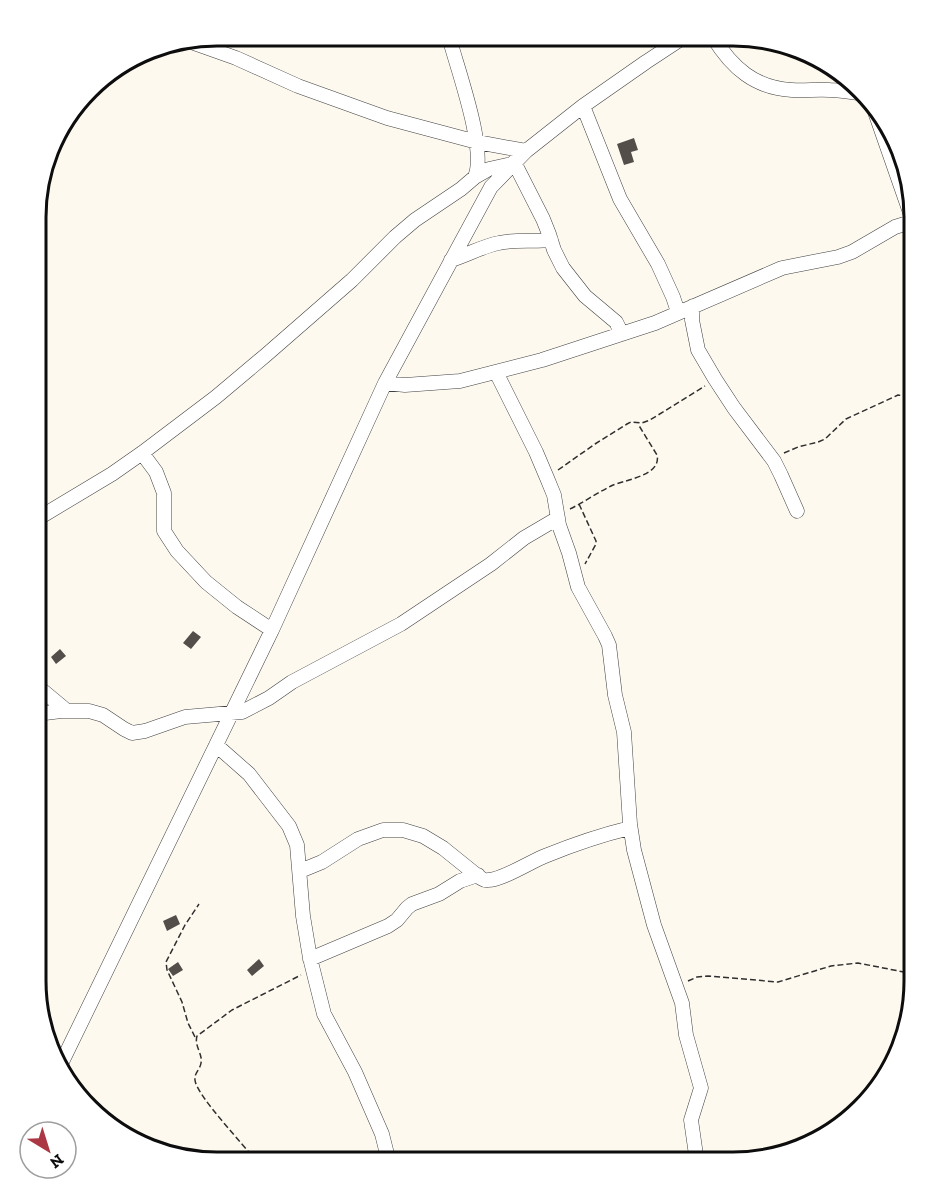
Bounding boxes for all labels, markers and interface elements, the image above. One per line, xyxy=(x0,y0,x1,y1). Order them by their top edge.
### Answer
north arrow xyxy=(18,1120,78,1180)
text: N xyxy=(46,1150,68,1173)

